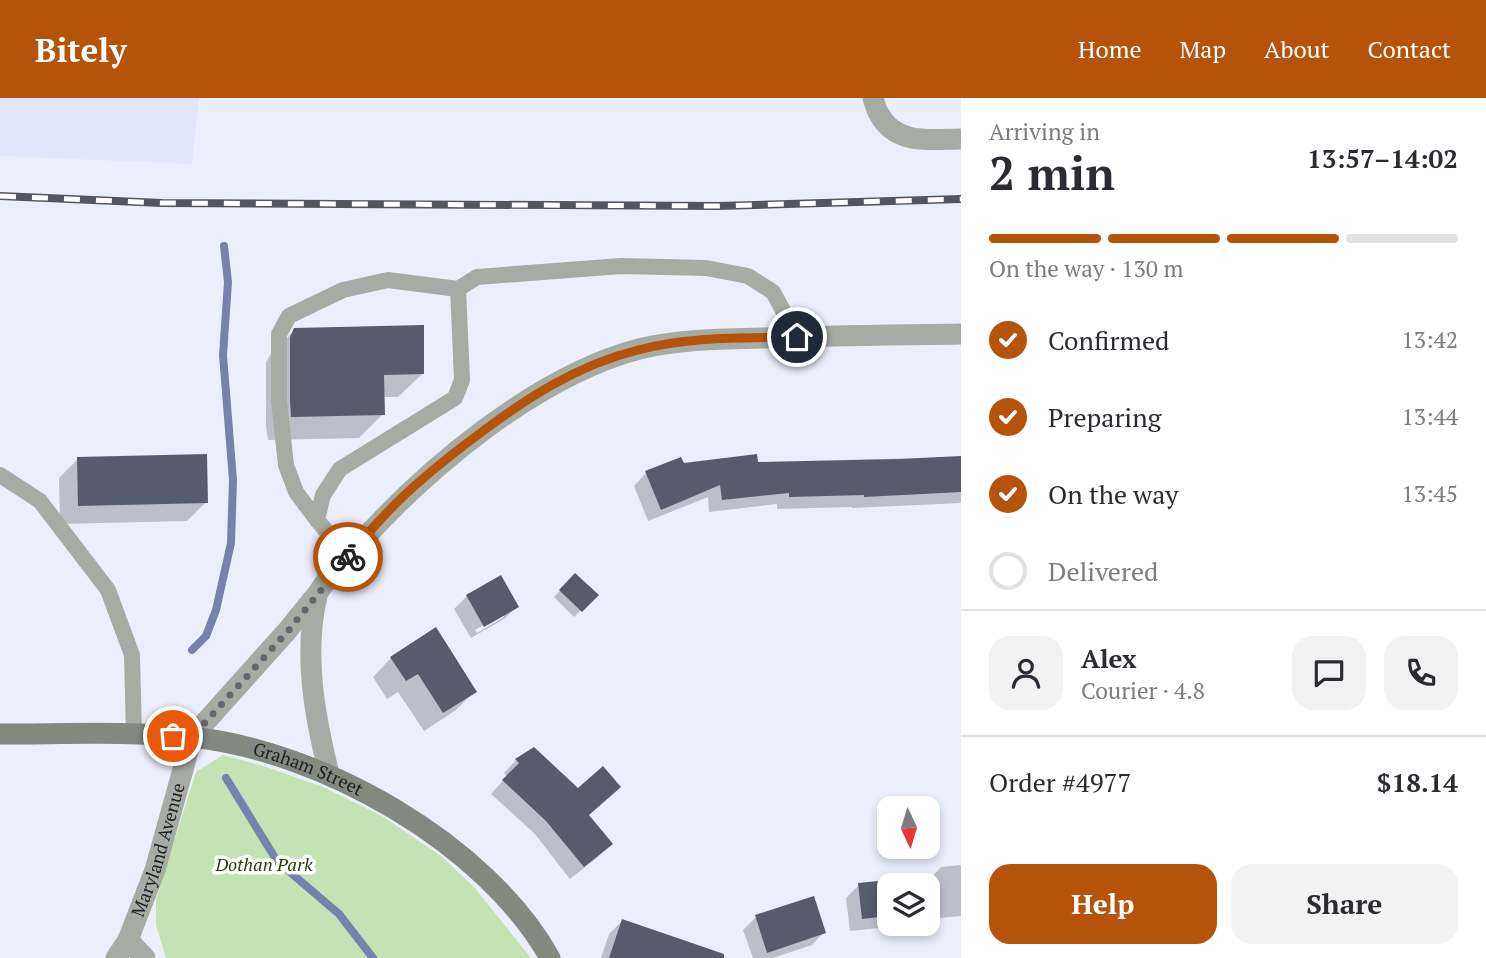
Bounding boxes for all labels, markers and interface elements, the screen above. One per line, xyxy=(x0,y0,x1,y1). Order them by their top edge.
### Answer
text: Bitely xyxy=(35,28,127,71)
text: Home xyxy=(1078,33,1142,65)
text: Map xyxy=(1180,33,1226,65)
text: About xyxy=(1264,33,1330,65)
text: Contact xyxy=(1368,33,1451,65)
text: Arriving in xyxy=(989,116,1100,147)
text: 13:57–14:02 xyxy=(1307,141,1458,175)
text: 2 min xyxy=(989,142,1115,203)
text: On the way · 130 m xyxy=(989,253,1183,284)
pin xyxy=(767,307,827,367)
icon: home xyxy=(778,318,816,356)
icon: check xyxy=(989,321,1027,359)
text: Confirmed xyxy=(1048,323,1169,357)
text: 13:42 xyxy=(1401,324,1458,355)
icon: check xyxy=(989,398,1027,436)
text: Preparing xyxy=(1048,400,1161,434)
text: 13:44 xyxy=(1401,401,1458,432)
icon: check xyxy=(989,475,1027,513)
text: On the way xyxy=(1048,477,1179,511)
text: 13:45 xyxy=(1401,478,1458,509)
courier xyxy=(313,522,383,592)
icon: bike xyxy=(329,538,367,576)
text: Delivered xyxy=(1048,554,1158,588)
button: person xyxy=(989,636,1063,710)
button: chat xyxy=(1292,636,1366,710)
button: phone xyxy=(1384,636,1458,710)
text: Alex xyxy=(1081,641,1137,675)
text: Courier · 4.8 xyxy=(1081,675,1205,706)
pin xyxy=(143,706,203,766)
icon: bag xyxy=(154,717,192,755)
street label: Graham Street xyxy=(251,736,368,801)
text: Order #4977 xyxy=(989,765,1131,799)
text: $18.14 xyxy=(1377,765,1458,799)
street label: Maryland Avenue xyxy=(125,780,190,920)
north arrow xyxy=(877,796,940,859)
map controls xyxy=(877,796,940,936)
park label: Dothan Park xyxy=(214,852,313,876)
button: Help xyxy=(989,864,1217,944)
button: Share xyxy=(1231,864,1458,944)
button: layers xyxy=(877,873,940,936)

